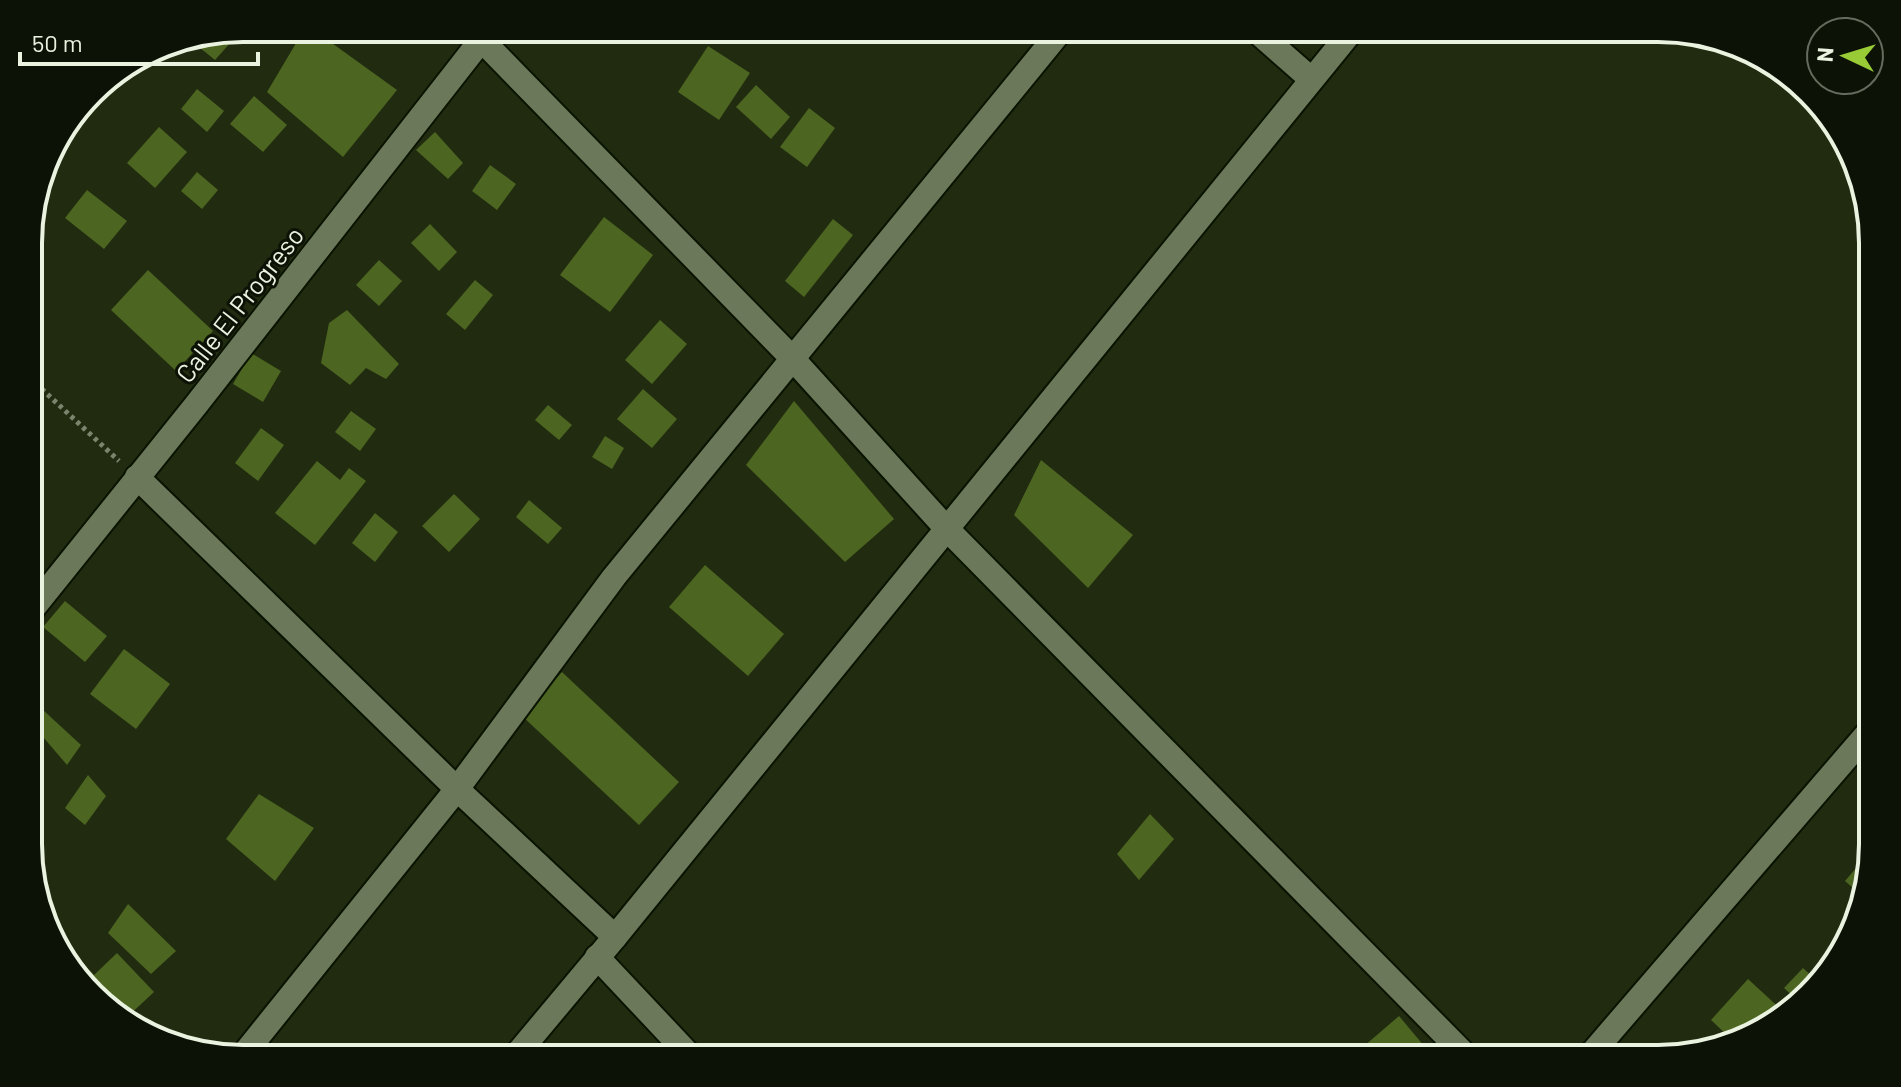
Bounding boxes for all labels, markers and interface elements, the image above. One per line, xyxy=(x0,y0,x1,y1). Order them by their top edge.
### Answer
scale bar xyxy=(20,16,258,66)
north arrow xyxy=(1805,16,1885,96)
text: 50 m xyxy=(32,28,83,57)
text: N xyxy=(1811,46,1838,63)
street label: Calle El Progreso xyxy=(169,220,309,388)

